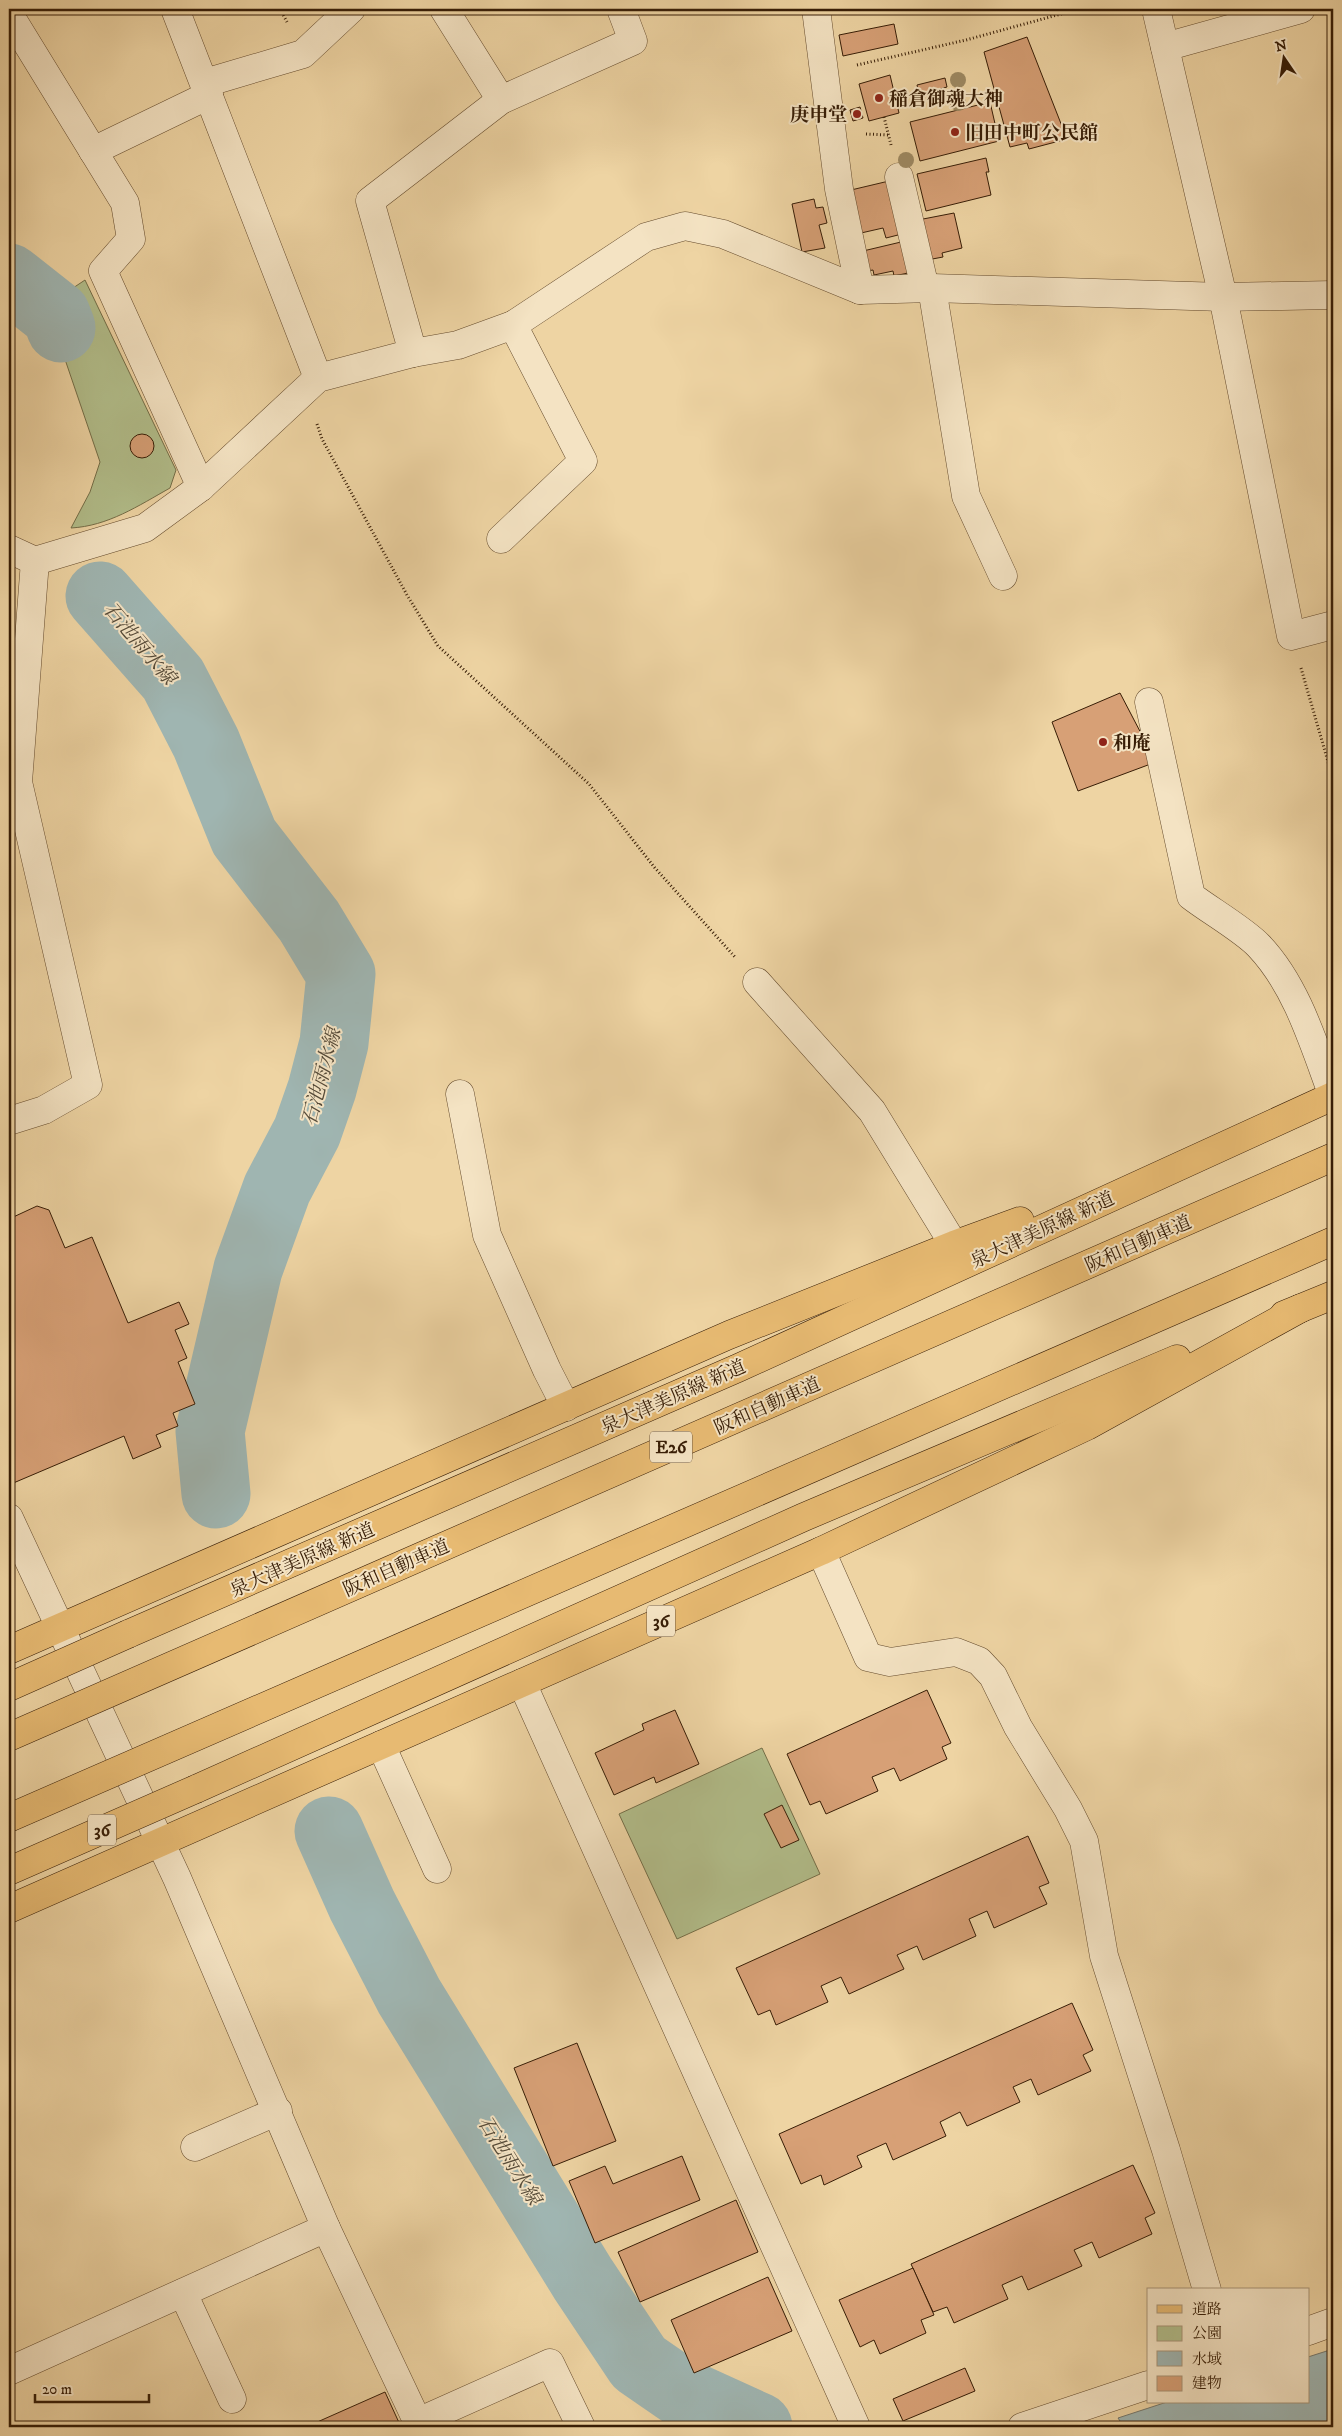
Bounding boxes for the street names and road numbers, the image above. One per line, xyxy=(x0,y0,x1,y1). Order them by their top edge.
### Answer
street label: 泉大津美原線 新道 xyxy=(967,1187,1118,1274)
street label: 阪和自動車道 xyxy=(1082,1211,1195,1278)
street label: 泉大津美原線 新道 xyxy=(598,1355,750,1440)
street label: 阪和自動車道 xyxy=(711,1373,824,1440)
road number: E26 xyxy=(650,1431,692,1462)
street label: 泉大津美原線 新道 xyxy=(227,1518,379,1603)
street label: 阪和自動車道 xyxy=(340,1535,453,1602)
road number: 36 xyxy=(647,1605,675,1636)
road number: 36 xyxy=(88,1814,116,1846)

